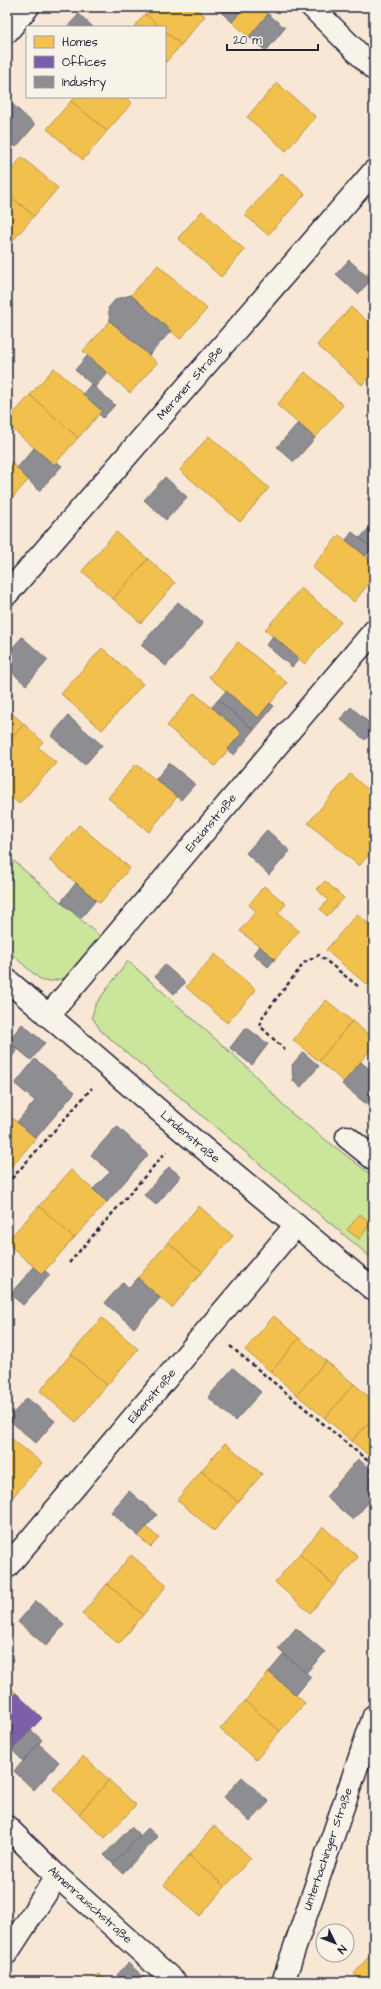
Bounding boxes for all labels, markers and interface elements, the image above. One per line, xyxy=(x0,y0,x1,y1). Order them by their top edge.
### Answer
legend xyxy=(26,26,166,98)
scale bar xyxy=(227,26,318,52)
text: 20 m xyxy=(233,32,262,49)
text: Homes xyxy=(62,34,98,51)
text: Offices xyxy=(62,54,106,71)
text: Industry xyxy=(62,74,107,92)
street label: Meraner Straße xyxy=(153,342,227,424)
street label: Enzianstraße xyxy=(181,790,241,856)
street label: Lindenstraße xyxy=(156,1107,224,1167)
street label: Eibenstraße xyxy=(124,1365,180,1427)
street label: Unterhachinger Straße xyxy=(299,1785,358,1913)
street label: Almenrauschstraße xyxy=(44,1862,136,1948)
north arrow xyxy=(315,1923,355,1963)
text: N xyxy=(334,1942,350,1957)

